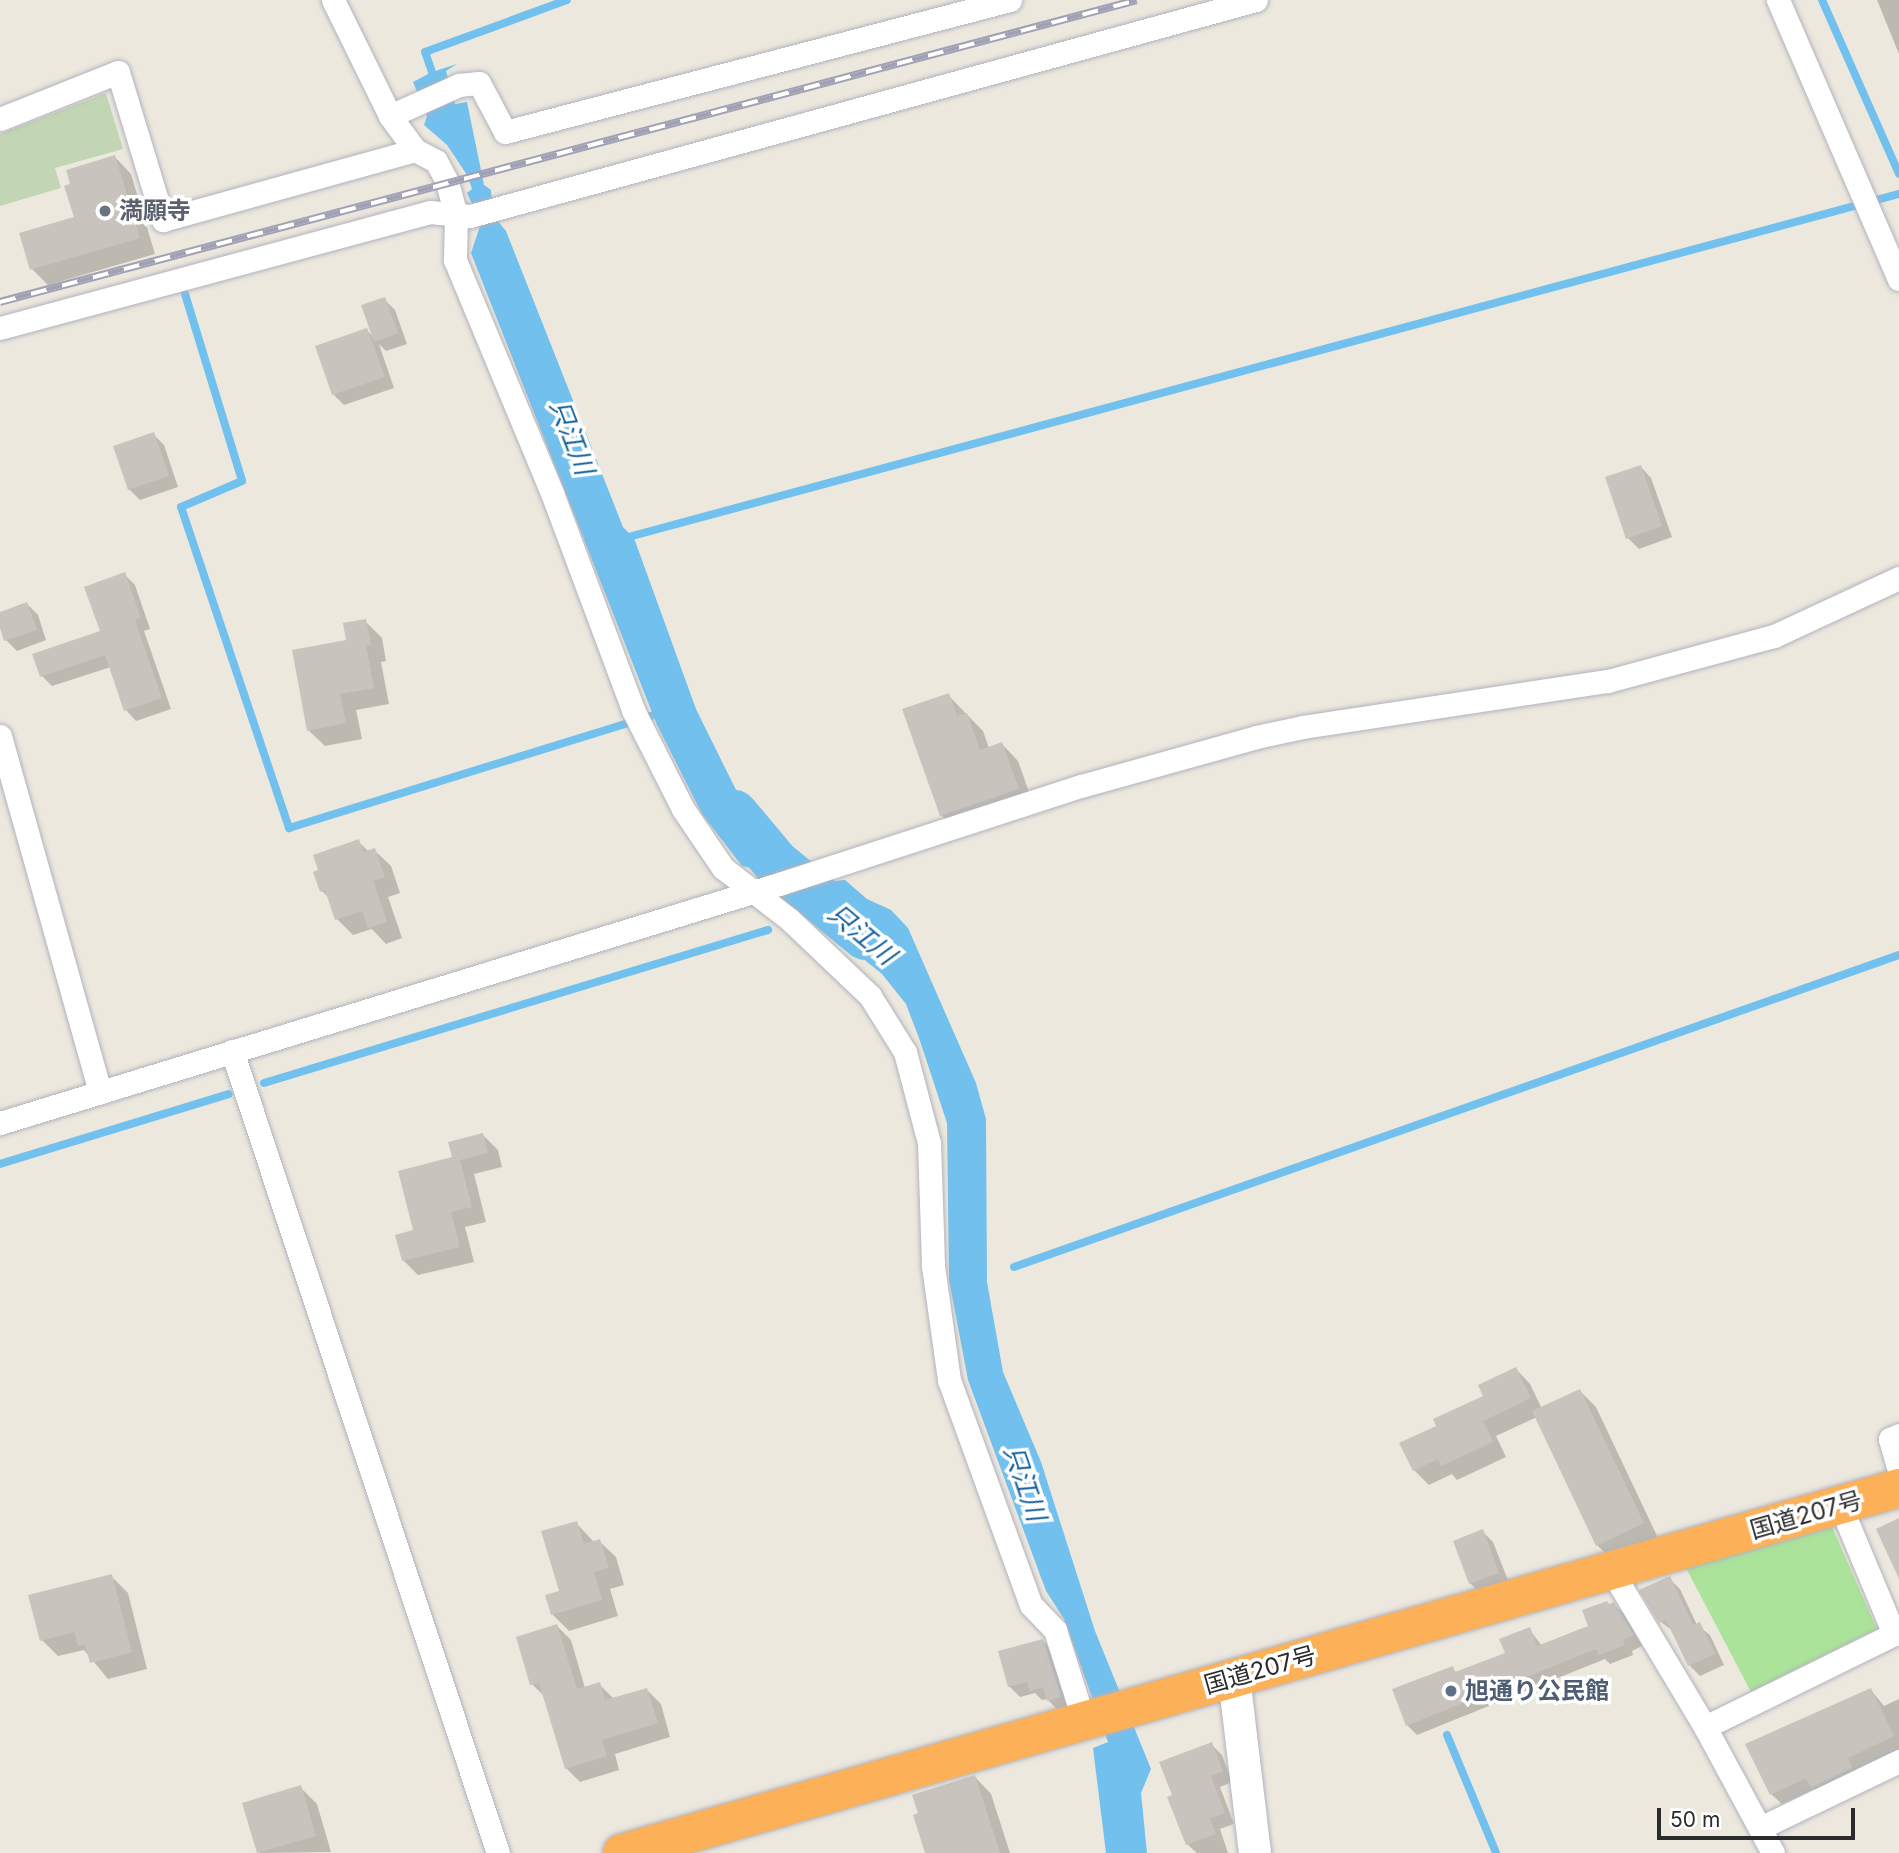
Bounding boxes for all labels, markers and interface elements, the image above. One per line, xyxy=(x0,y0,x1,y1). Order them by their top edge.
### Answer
place label: 満願寺 xyxy=(119,197,191,225)
marker: 満願寺 xyxy=(97,203,113,219)
water label: 只江川 xyxy=(543,395,601,479)
water label: 只江川 xyxy=(822,897,902,971)
water label: 只江川 xyxy=(998,1441,1052,1525)
street label: 国道207号 xyxy=(1747,1485,1865,1545)
street label: 国道207号 xyxy=(1201,1640,1319,1700)
place label: 旭通り公民館 xyxy=(1465,1677,1609,1705)
marker: 旭通り公民館 xyxy=(1443,1683,1459,1699)
scale bar xyxy=(1661,1794,1859,1838)
text: 50 m xyxy=(1670,1807,1720,1832)

